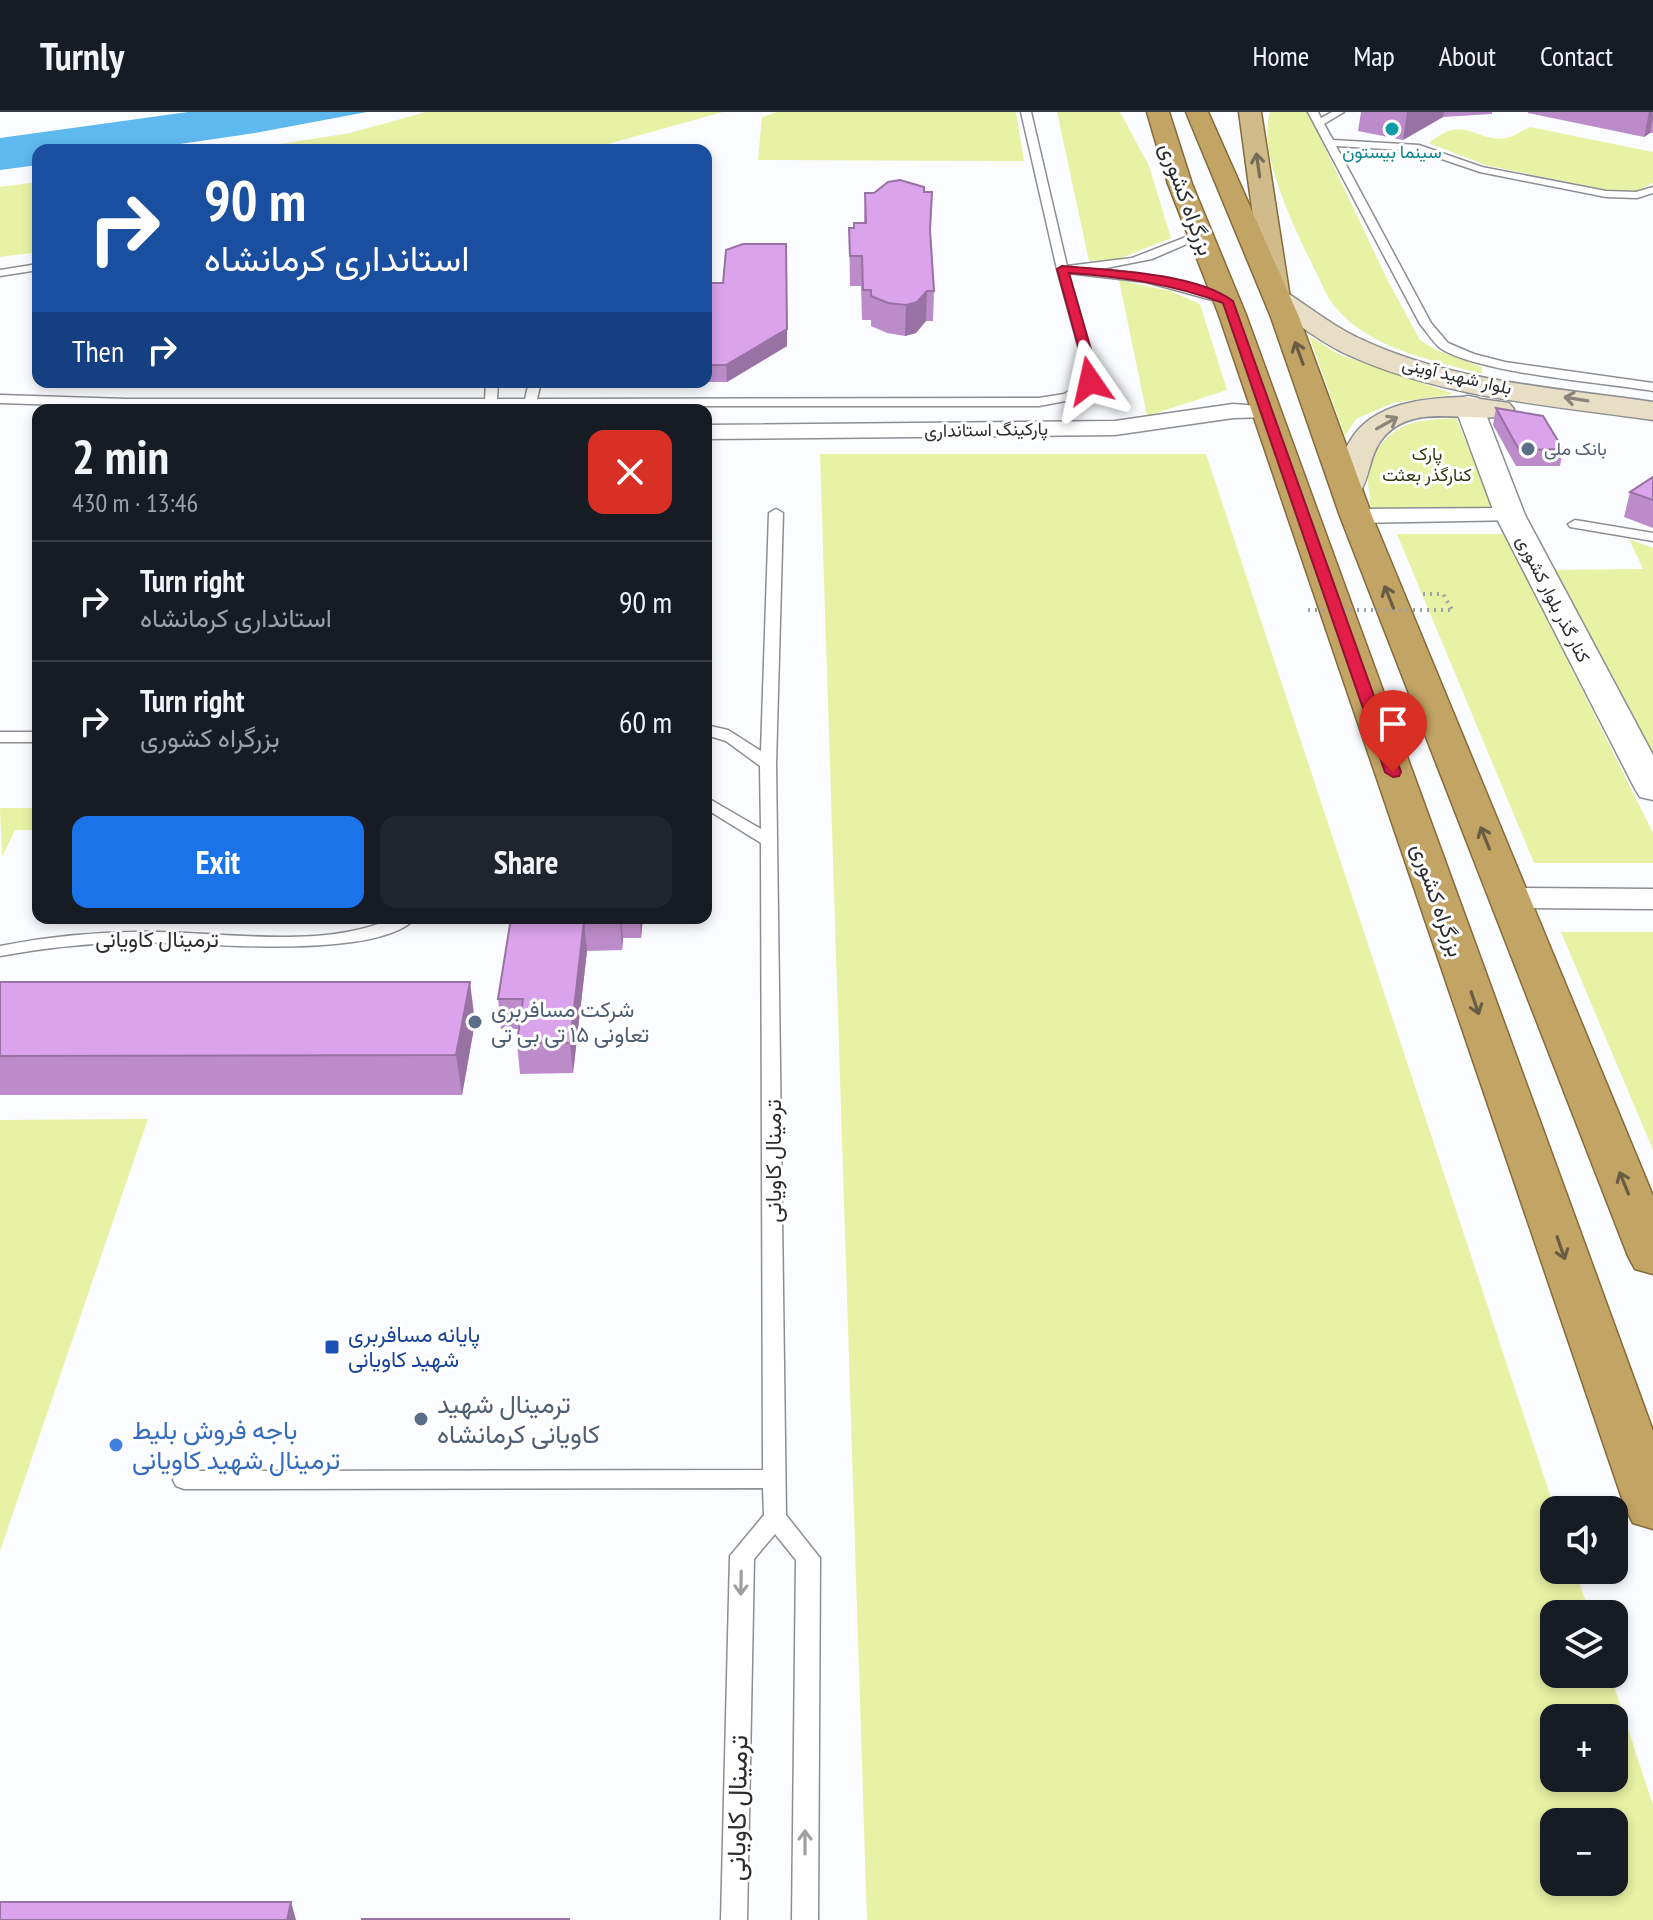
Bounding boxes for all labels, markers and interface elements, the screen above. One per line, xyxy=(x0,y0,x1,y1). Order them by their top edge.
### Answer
text: Turnly xyxy=(40,31,124,80)
text: Home xyxy=(1253,37,1309,74)
text: Map xyxy=(1353,37,1395,74)
text: About xyxy=(1439,37,1496,74)
text: Contact xyxy=(1540,37,1613,74)
marker: سینما بیستون xyxy=(1383,120,1401,138)
street label: بزرگراه کشوری xyxy=(1154,139,1220,259)
place label: سینما بیستون xyxy=(1342,140,1442,163)
one-way arrow xyxy=(1250,153,1265,178)
text: 90 m xyxy=(204,164,306,236)
icon: right xyxy=(72,176,176,280)
text: استانداری کرمانشاه xyxy=(204,234,470,281)
icon: right xyxy=(140,328,184,372)
text: Then xyxy=(72,331,124,370)
position arrow xyxy=(1048,339,1132,423)
one-way arrow xyxy=(1291,341,1305,366)
street label: بلوار شهید آوینی xyxy=(1400,352,1514,399)
one-way arrow xyxy=(1564,391,1589,406)
one-way arrow xyxy=(1375,415,1398,431)
street label: پارکینگ استانداری xyxy=(924,417,1048,443)
text: 2 min xyxy=(72,425,169,487)
button: close xyxy=(588,430,672,514)
place label: بانک ملی xyxy=(1544,437,1607,460)
marker: بانک ملی xyxy=(1519,440,1537,458)
park label: پارک کنارگذر بعثت xyxy=(1382,442,1472,486)
text: 430 m · 13:46 xyxy=(72,486,198,519)
street label: کنار گذر بلوار کشوری xyxy=(1512,531,1595,666)
text: Turn right xyxy=(140,561,244,600)
icon: right xyxy=(72,579,116,623)
text: 90 m xyxy=(619,582,672,621)
one-way arrow xyxy=(1380,585,1395,610)
text: استانداری کرمانشاه xyxy=(140,601,332,634)
text: Turn right xyxy=(140,681,244,720)
pin xyxy=(1359,690,1427,772)
icon: right xyxy=(72,699,116,743)
text: 60 m xyxy=(619,702,672,741)
icon: arrive xyxy=(1371,702,1415,746)
text: بزرگراه کشوری xyxy=(140,721,280,754)
button: Exit xyxy=(72,816,364,908)
button: Share xyxy=(380,816,672,908)
one-way arrow xyxy=(1477,826,1491,851)
street label: بزرگراه کشوری xyxy=(1406,840,1470,960)
street label: ترمینال کاویانی xyxy=(95,925,219,953)
one-way arrow xyxy=(1468,990,1483,1015)
place label: شرکت مسافربری تعاونی ۱۵ تی بی تی xyxy=(491,995,650,1048)
marker: شرکت مسافربری تعاونی ۱۵ تی بی تی xyxy=(466,1013,484,1031)
street label: ترمینال کاویانی xyxy=(759,1099,787,1223)
one-way arrow xyxy=(1616,1171,1630,1196)
one-way arrow xyxy=(1555,1235,1570,1260)
place label: پايانه مسافربری شهید کاویانی xyxy=(348,1320,480,1373)
marker: پايانه مسافربری شهید کاویانی xyxy=(323,1338,341,1356)
place label: ترمینال شهید کاویانی کرمانشاه xyxy=(437,1387,600,1450)
marker: ترمینال شهید کاویانی کرمانشاه xyxy=(412,1410,430,1428)
place label: باجه فروش بلیط ترمینال شهید کاویانی xyxy=(132,1413,340,1476)
marker: باجه فروش بلیط ترمینال شهید کاویانی xyxy=(107,1436,125,1454)
map controls xyxy=(1540,1496,1628,1896)
button: sound xyxy=(1540,1496,1628,1584)
one-way arrow xyxy=(733,1569,749,1596)
button: layers xyxy=(1540,1600,1628,1688)
button: + xyxy=(1540,1704,1628,1792)
street label: ترمینال کاویانی xyxy=(719,1735,754,1881)
button: − xyxy=(1540,1808,1628,1896)
one-way arrow xyxy=(797,1829,813,1856)

